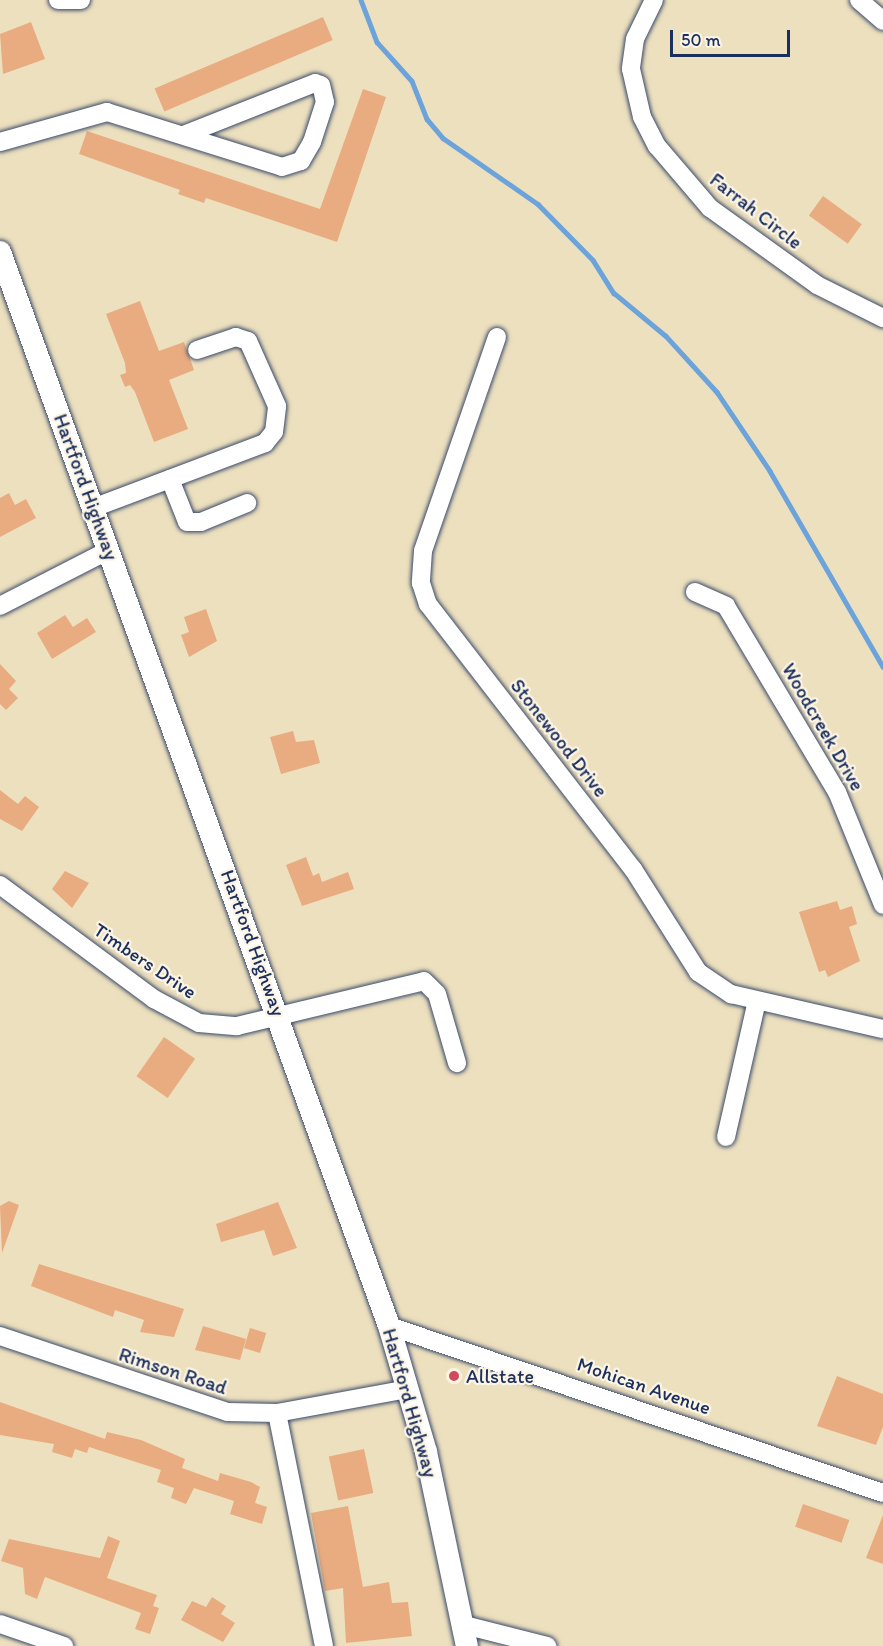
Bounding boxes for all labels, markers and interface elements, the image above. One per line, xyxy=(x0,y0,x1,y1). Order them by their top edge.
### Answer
scale bar xyxy=(673,18,793,56)
text: 50 m xyxy=(681,29,721,51)
street label: Farrah Circle xyxy=(705,167,807,255)
street label: Hartford Highway xyxy=(49,411,123,563)
street label: Woodcreek Drive xyxy=(777,659,869,795)
street label: Stonewood Drive xyxy=(505,674,613,802)
street label: Hartford Highway xyxy=(216,867,290,1019)
street label: Timbers Drive xyxy=(89,918,201,1004)
street label: Hartford Highway xyxy=(377,1326,443,1480)
street label: Rimson Road xyxy=(116,1342,230,1400)
street label: Mohican Avenue xyxy=(574,1352,714,1420)
place label: Allstate xyxy=(466,1364,534,1388)
marker: Allstate xyxy=(447,1369,461,1383)

